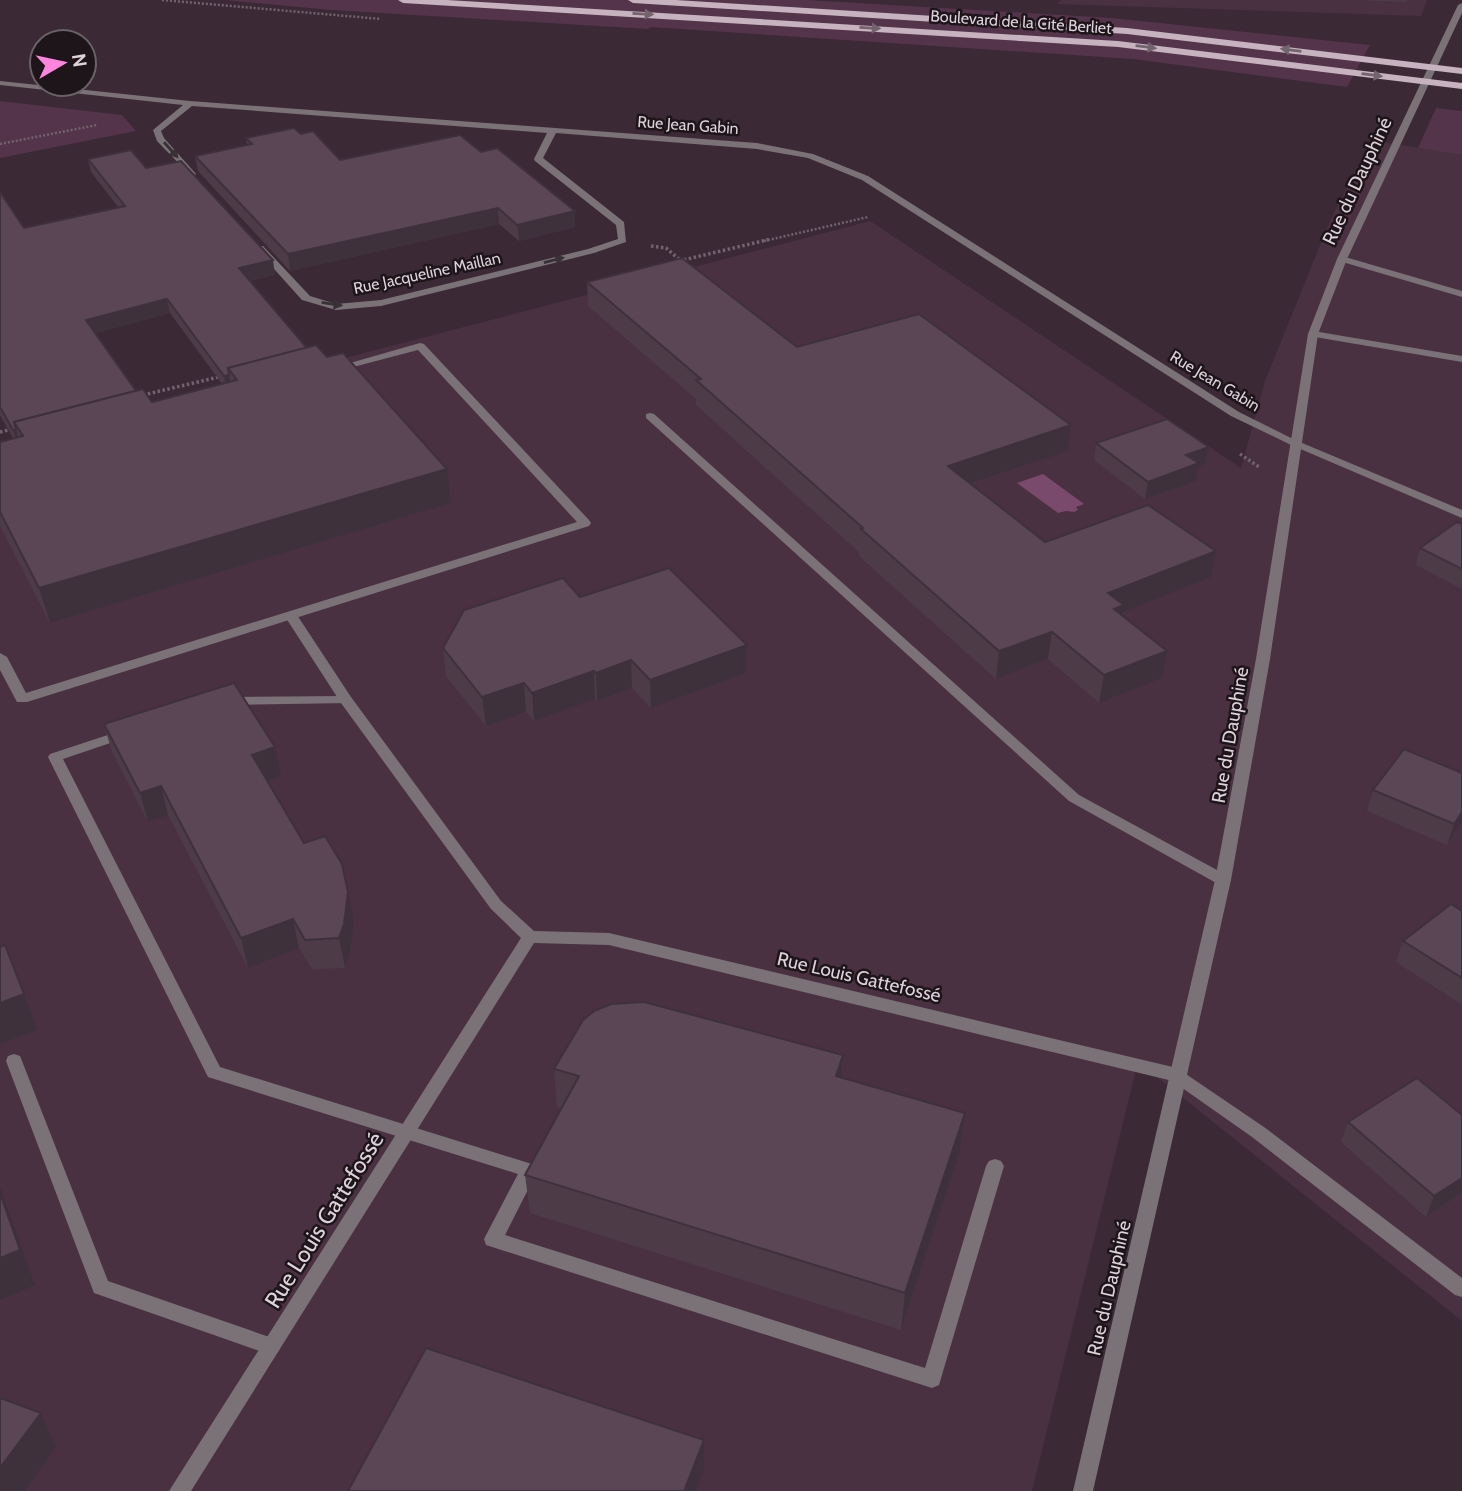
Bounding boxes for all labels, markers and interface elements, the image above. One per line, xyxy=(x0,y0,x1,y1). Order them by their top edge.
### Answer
street label: Boulevard de la Cité Berliet xyxy=(930,6,1113,38)
one-way arrow xyxy=(632,9,654,20)
one-way arrow xyxy=(859,23,881,34)
north arrow xyxy=(28,28,98,98)
one-way arrow xyxy=(1135,42,1157,53)
one-way arrow xyxy=(1280,45,1302,56)
text: N xyxy=(67,52,92,69)
one-way arrow xyxy=(1361,69,1383,80)
street label: Rue Jean Gabin xyxy=(637,112,739,138)
street label: Rue du Dauphiné xyxy=(1317,113,1397,248)
one-way arrow xyxy=(163,141,179,159)
street label: Rue Jacqueline Maillan xyxy=(352,248,502,298)
one-way arrow xyxy=(543,255,565,266)
one-way arrow xyxy=(321,299,343,310)
street label: Rue Jean Gabin xyxy=(1167,347,1263,415)
street label: Rue du Dauphiné xyxy=(1207,665,1253,805)
street label: Rue Louis Gattefossé xyxy=(775,947,943,1007)
street label: Rue Louis Gattefossé xyxy=(258,1127,390,1313)
street label: Rue du Dauphiné xyxy=(1082,1218,1136,1358)

